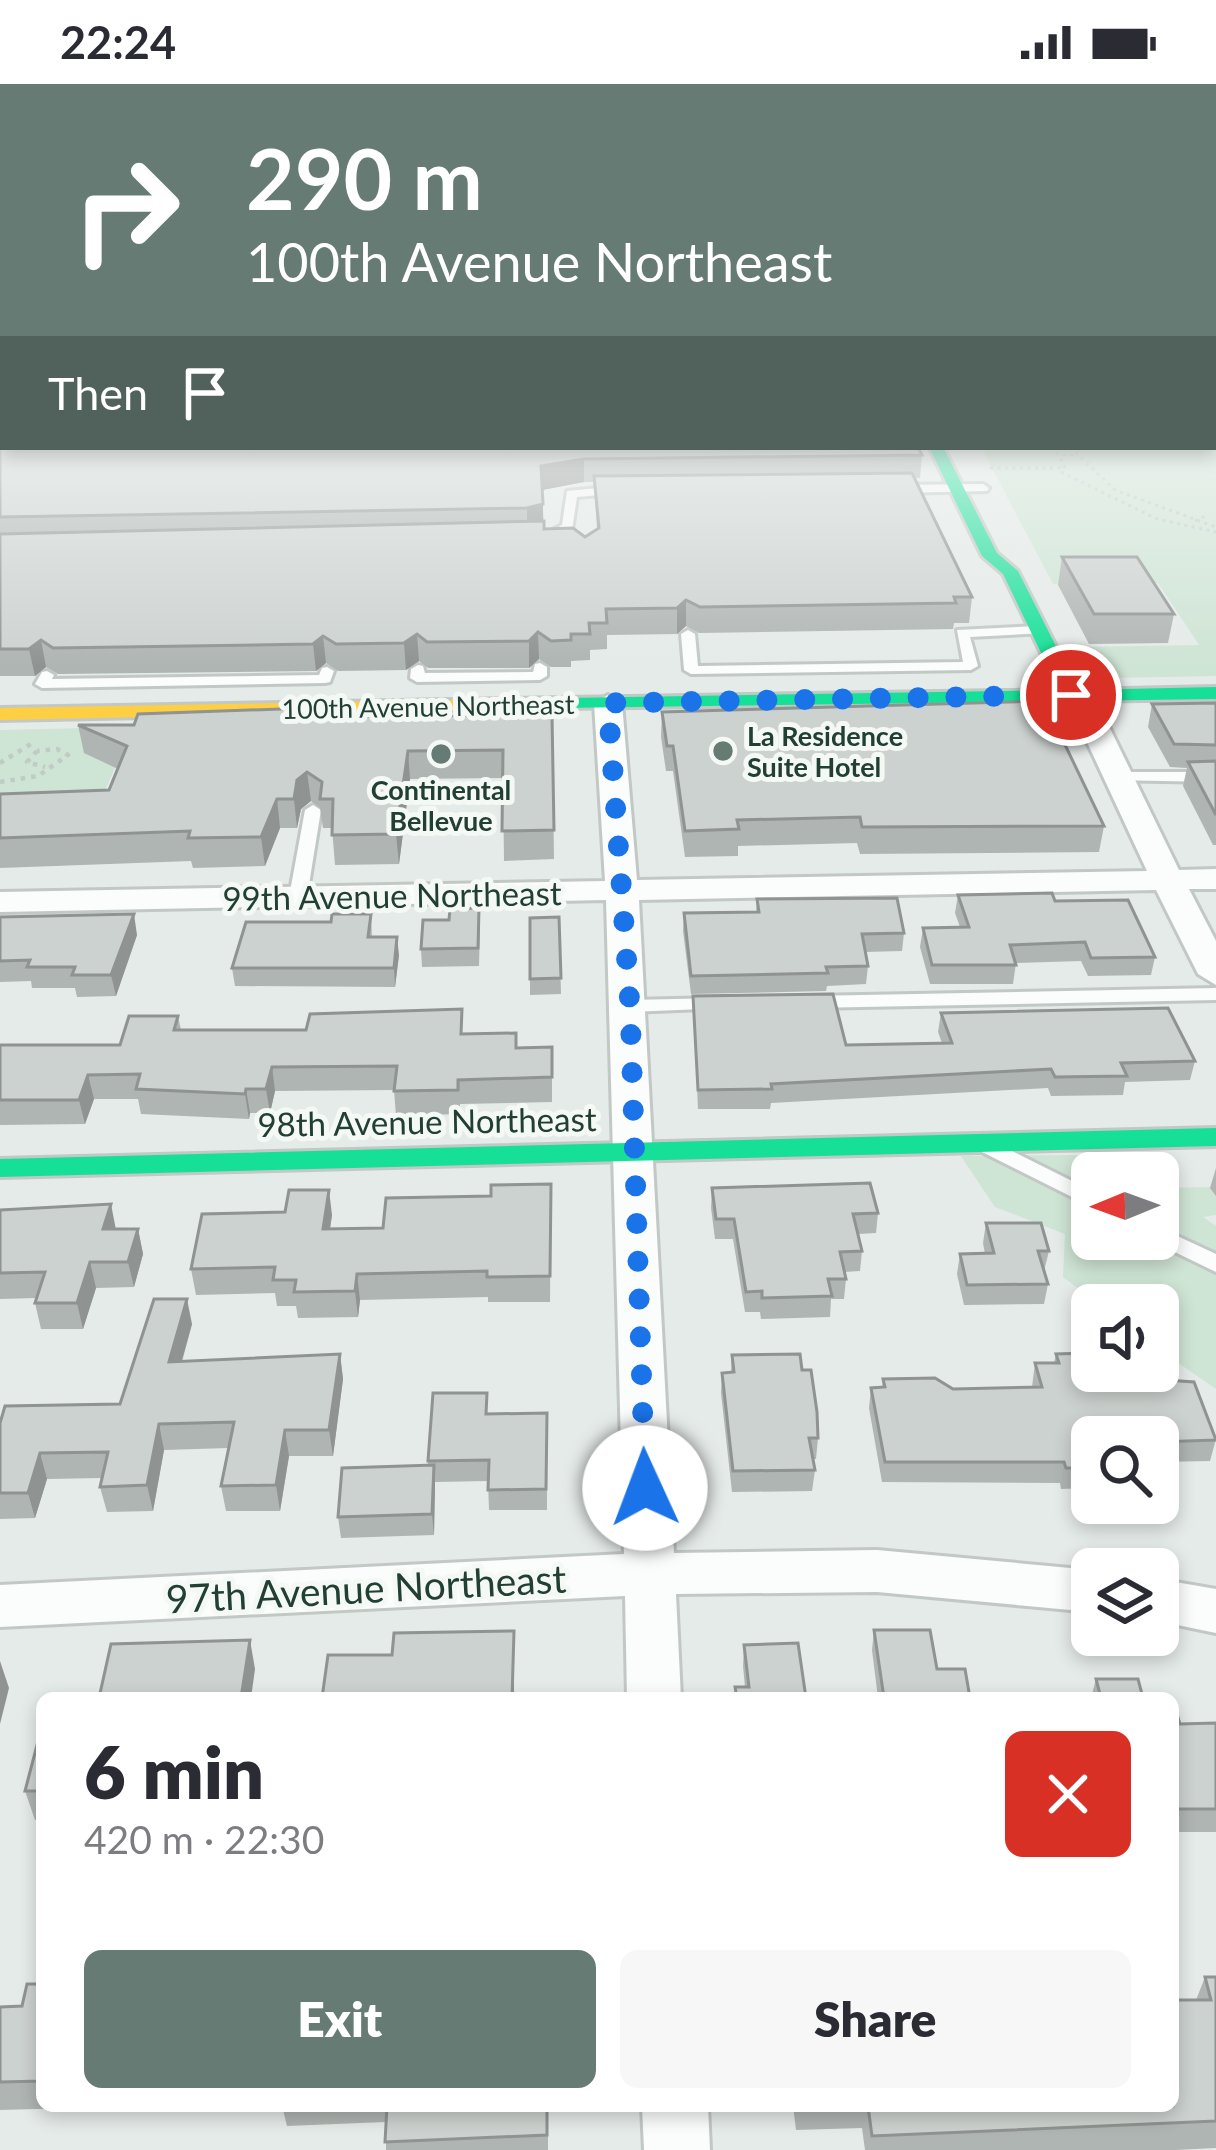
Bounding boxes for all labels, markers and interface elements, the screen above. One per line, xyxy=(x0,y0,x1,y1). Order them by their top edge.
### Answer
text: 22:24 xyxy=(60,15,176,69)
text: 290 m xyxy=(246,127,483,228)
icon: right xyxy=(48,132,204,288)
text: 100th Avenue Northeast xyxy=(246,229,832,294)
icon: arrive xyxy=(172,360,238,426)
text: Then xyxy=(48,366,148,420)
pin xyxy=(1020,644,1122,746)
icon: arrive xyxy=(1038,662,1104,728)
street label: 100th Avenue Northeast xyxy=(281,687,575,725)
place label: La Residence Suite Hotel xyxy=(747,719,903,783)
marker: La Residence Suite Hotel xyxy=(710,738,736,764)
marker: Continental Bellevue xyxy=(428,741,454,767)
place label: Continental Bellevue xyxy=(371,773,511,837)
street label: 99th Avenue Northeast xyxy=(222,872,562,918)
street label: 98th Avenue Northeast xyxy=(257,1098,597,1144)
north arrow xyxy=(1071,1152,1179,1260)
map controls xyxy=(1071,1152,1179,1656)
button: sound xyxy=(1071,1284,1179,1392)
button: search xyxy=(1071,1416,1179,1524)
position arrow xyxy=(582,1425,708,1551)
button: layers xyxy=(1071,1548,1179,1656)
street label: 97th Avenue Northeast xyxy=(165,1555,567,1621)
text: 6 min xyxy=(84,1728,264,1814)
button: close xyxy=(1005,1731,1131,1857)
text: 420 m · 22:30 xyxy=(84,1816,324,1862)
button: Exit xyxy=(84,1950,596,2088)
button: Share xyxy=(620,1950,1131,2088)

